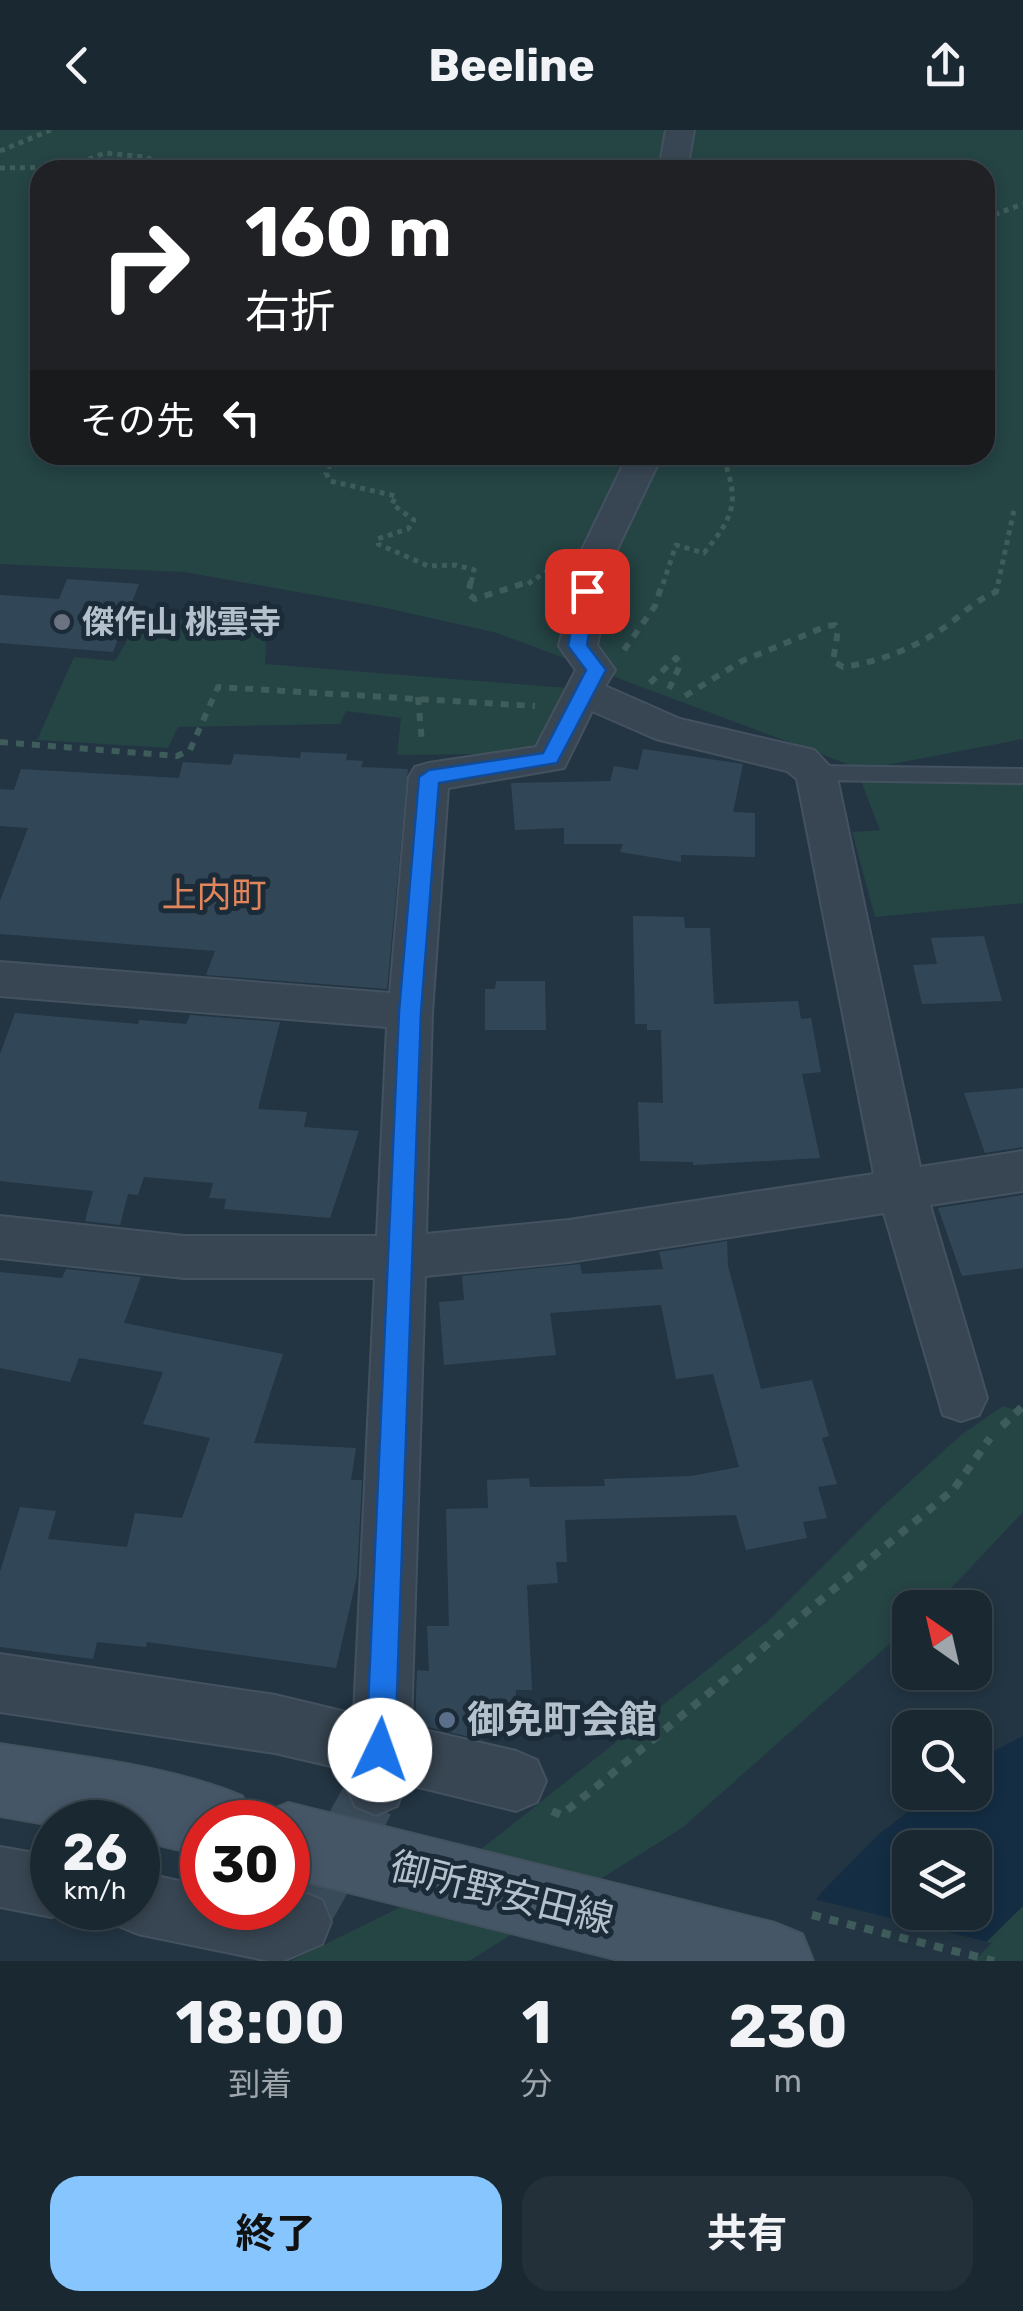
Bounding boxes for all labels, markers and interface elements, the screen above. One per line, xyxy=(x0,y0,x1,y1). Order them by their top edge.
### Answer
icon: back xyxy=(50,38,105,93)
icon: share xyxy=(918,38,973,93)
text: Beeline xyxy=(428,39,595,92)
text: 160 m xyxy=(245,191,452,274)
icon: right xyxy=(80,200,210,330)
text: 右折 xyxy=(245,285,335,338)
icon: left xyxy=(214,390,269,445)
text: その先 xyxy=(80,398,194,444)
pin xyxy=(545,549,630,634)
icon: arrive xyxy=(560,564,615,619)
place label: 傑作山 桃雲寺 xyxy=(82,603,281,641)
marker: 傑作山 桃雲寺 xyxy=(51,611,73,633)
district label: 上内町 xyxy=(161,874,267,916)
north arrow xyxy=(892,1590,992,1690)
map controls xyxy=(892,1590,992,1930)
place label: 御免町会館 xyxy=(467,1697,657,1743)
position arrow xyxy=(328,1698,432,1802)
marker: 御免町会館 xyxy=(436,1709,458,1731)
button: search xyxy=(892,1710,992,1810)
speed limit sign: 30 xyxy=(180,1800,310,1930)
text: 26 xyxy=(62,1823,128,1883)
button: layers xyxy=(892,1830,992,1930)
street label: 御所野安田線 xyxy=(386,1843,618,1943)
text: km/h xyxy=(64,1876,126,1905)
text: 18:00 xyxy=(176,1987,345,2058)
text: 1 xyxy=(522,1987,552,2058)
text: 230 xyxy=(728,1991,847,2062)
text: m xyxy=(774,2062,802,2100)
text: 到着 xyxy=(228,2065,292,2103)
text: 分 xyxy=(521,2065,553,2103)
button: 終了 xyxy=(50,2176,502,2291)
button: 共有 xyxy=(522,2176,973,2291)

